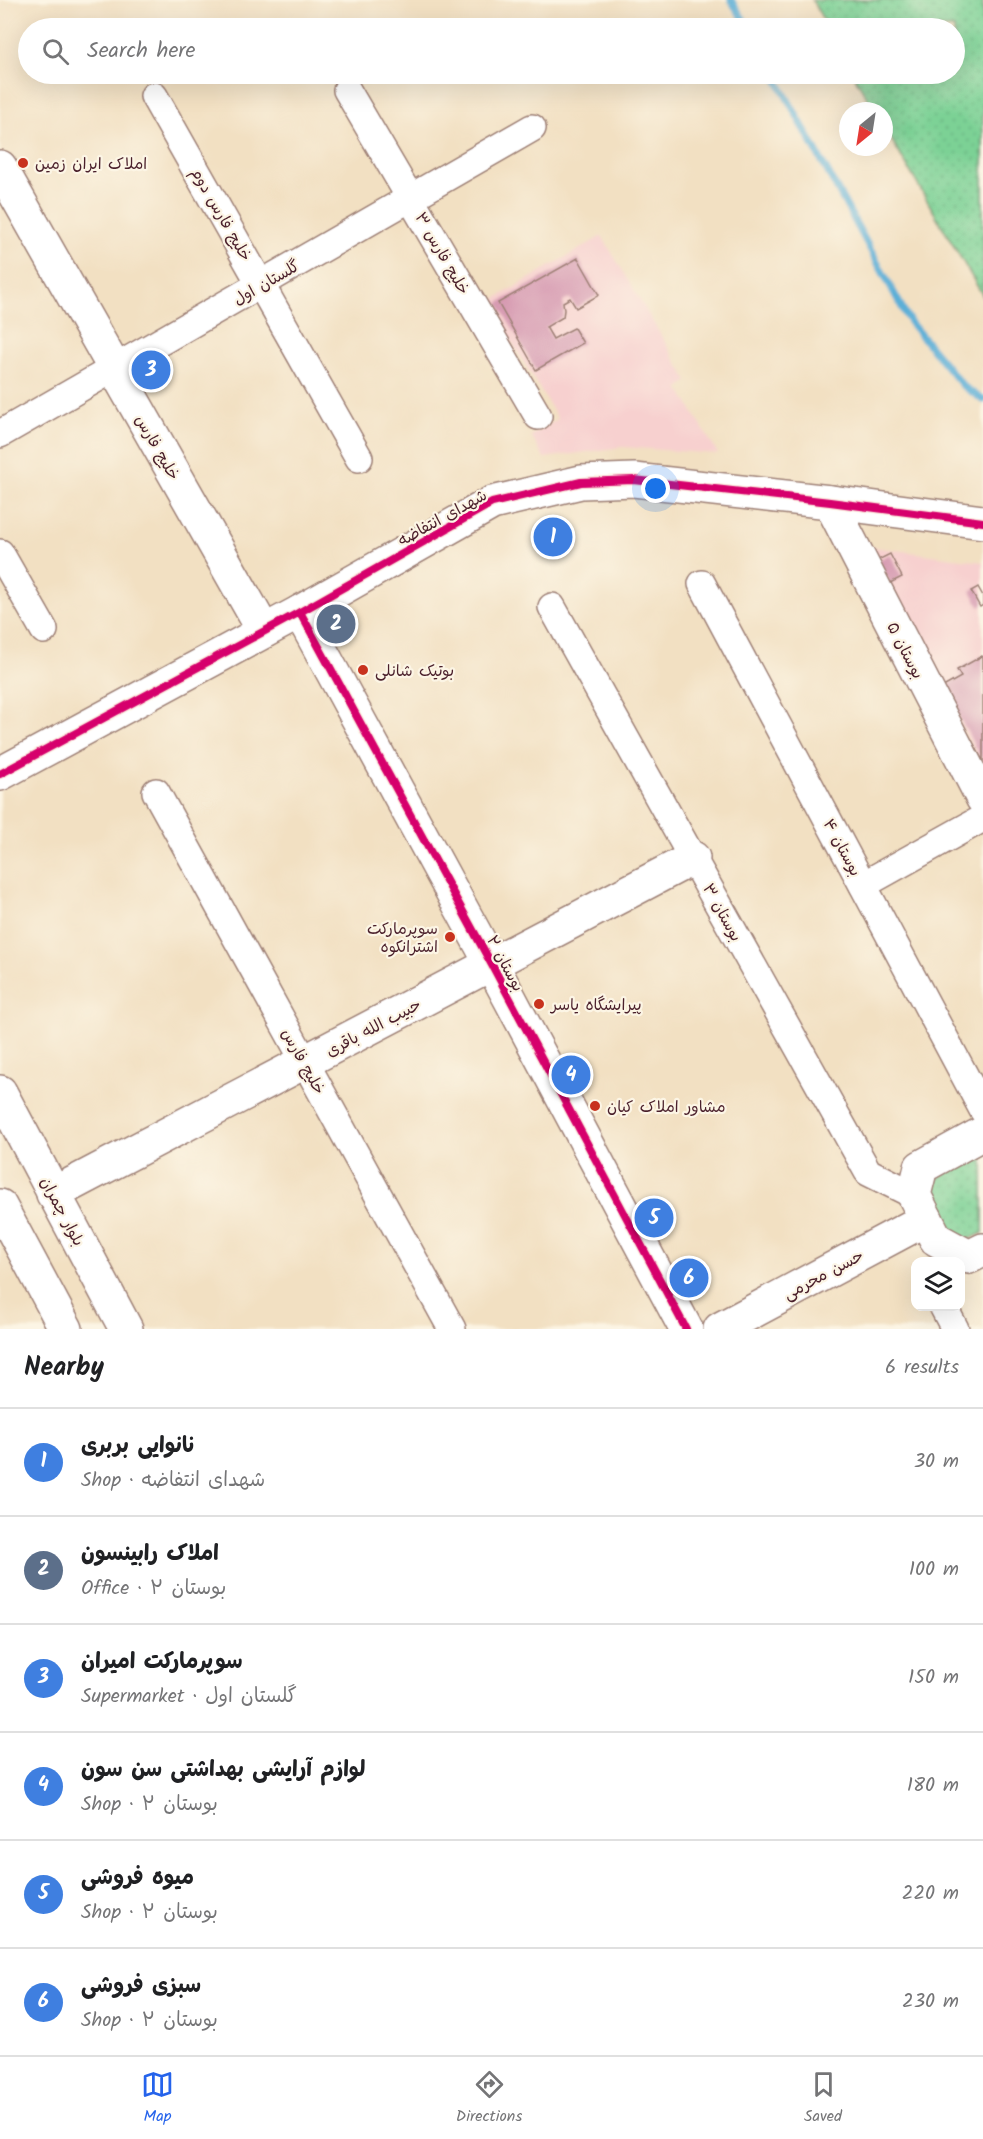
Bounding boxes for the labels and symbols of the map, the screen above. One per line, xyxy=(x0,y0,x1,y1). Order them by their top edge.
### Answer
north arrow xyxy=(839,102,893,156)
place label: املاک ایران زمین xyxy=(35,152,147,177)
marker: املاک ایران زمین xyxy=(16,156,30,170)
street label: خلیج فارس دوم xyxy=(184,163,258,266)
street label: خلیج فارس ۳ xyxy=(408,208,475,300)
street label: گلستان اول xyxy=(229,254,305,312)
pin: 3 xyxy=(132,348,170,392)
street label: خلیج فارس xyxy=(128,410,186,485)
your location xyxy=(641,474,670,503)
street label: شهدای انتفاضه xyxy=(393,483,492,553)
pin: 1 xyxy=(534,514,572,560)
pin: 2 xyxy=(316,602,356,646)
street label: بوستان ۵ xyxy=(880,618,930,684)
place label: بوتیک شانلی xyxy=(375,659,454,684)
marker: بوتیک شانلی xyxy=(356,663,370,677)
street label: بوستان ۴ xyxy=(816,814,867,881)
street label: بوستان ۳ xyxy=(695,879,748,946)
place label: سوپرمارکت اشترانکوه xyxy=(367,917,438,960)
marker: سوپرمارکت اشترانکوه xyxy=(443,930,457,944)
street label: بوستان ۲ xyxy=(479,931,530,996)
street label: حبیب الله باقری xyxy=(322,993,426,1064)
place label: پیرایشگاه یاسر xyxy=(549,993,642,1018)
marker: پیرایشگاه یاسر xyxy=(532,997,546,1011)
street label: خلیج فارس xyxy=(274,1024,331,1099)
pin: 4 xyxy=(552,1052,590,1098)
place label: مشاور املاک کیان xyxy=(607,1095,726,1120)
marker: مشاور املاک کیان xyxy=(588,1099,602,1113)
street label: بلوار چمران xyxy=(33,1173,90,1251)
pin: 5 xyxy=(634,1196,674,1240)
street label: حسن محرمی xyxy=(779,1244,868,1307)
pin: 6 xyxy=(670,1256,708,1300)

